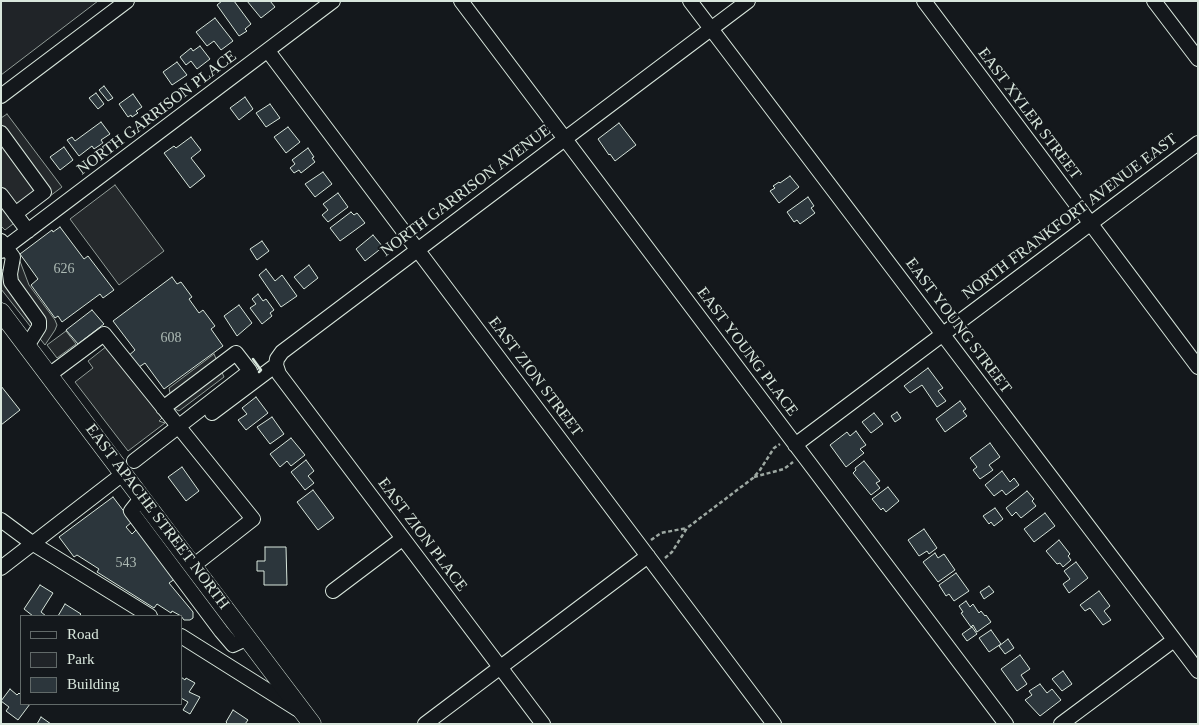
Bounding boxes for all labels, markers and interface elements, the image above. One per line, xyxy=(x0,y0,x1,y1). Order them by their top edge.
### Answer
street label: EAST XYLER STREET xyxy=(973,44,1085,184)
street label: NORTH GARRISON PLACE xyxy=(74,47,240,179)
street label: NORTH GARRISON AVENUE xyxy=(377,121,555,261)
street label: NORTH FRANKFORT AVENUE EAST xyxy=(959,130,1181,304)
street label: EAST YOUNG STREET xyxy=(901,255,1015,397)
house number: 626 xyxy=(54,261,74,277)
street label: EAST YOUNG PLACE xyxy=(692,284,802,420)
street label: EAST ZION STREET xyxy=(484,313,586,441)
house number: 608 xyxy=(160,330,182,346)
street label: EAST APACHE STREET NORTH xyxy=(81,420,233,614)
street label: EAST ZION PLACE xyxy=(373,475,471,595)
house number: 543 xyxy=(116,555,136,571)
legend xyxy=(20,615,182,705)
text: Road xyxy=(67,626,99,642)
text: Park xyxy=(67,651,95,667)
text: Building xyxy=(67,676,120,692)

